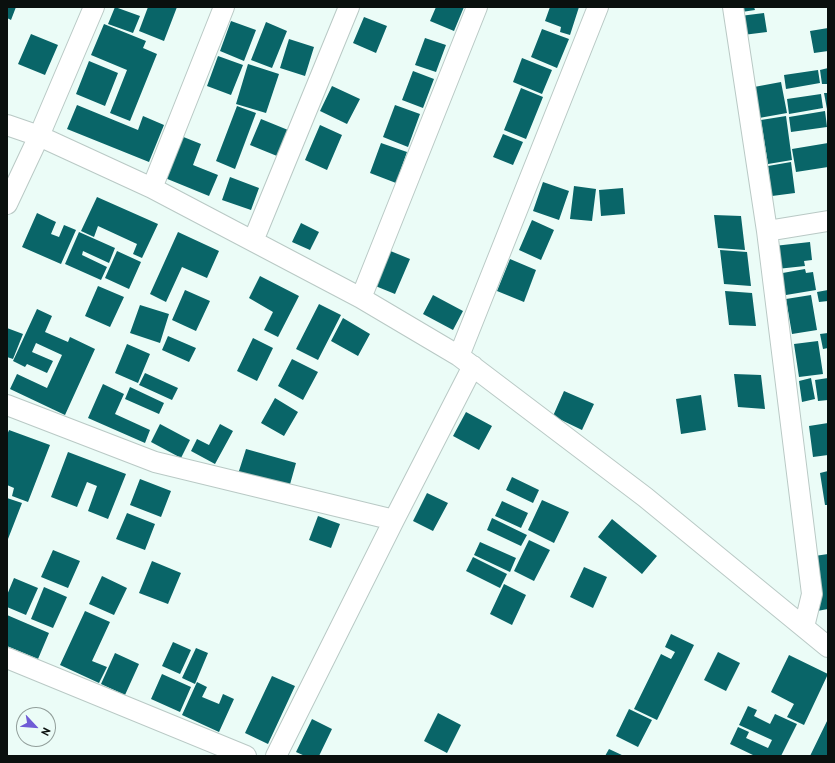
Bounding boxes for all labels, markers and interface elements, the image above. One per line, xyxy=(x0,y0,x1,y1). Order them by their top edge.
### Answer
north arrow xyxy=(16,707,56,747)
text: N xyxy=(38,725,54,738)

